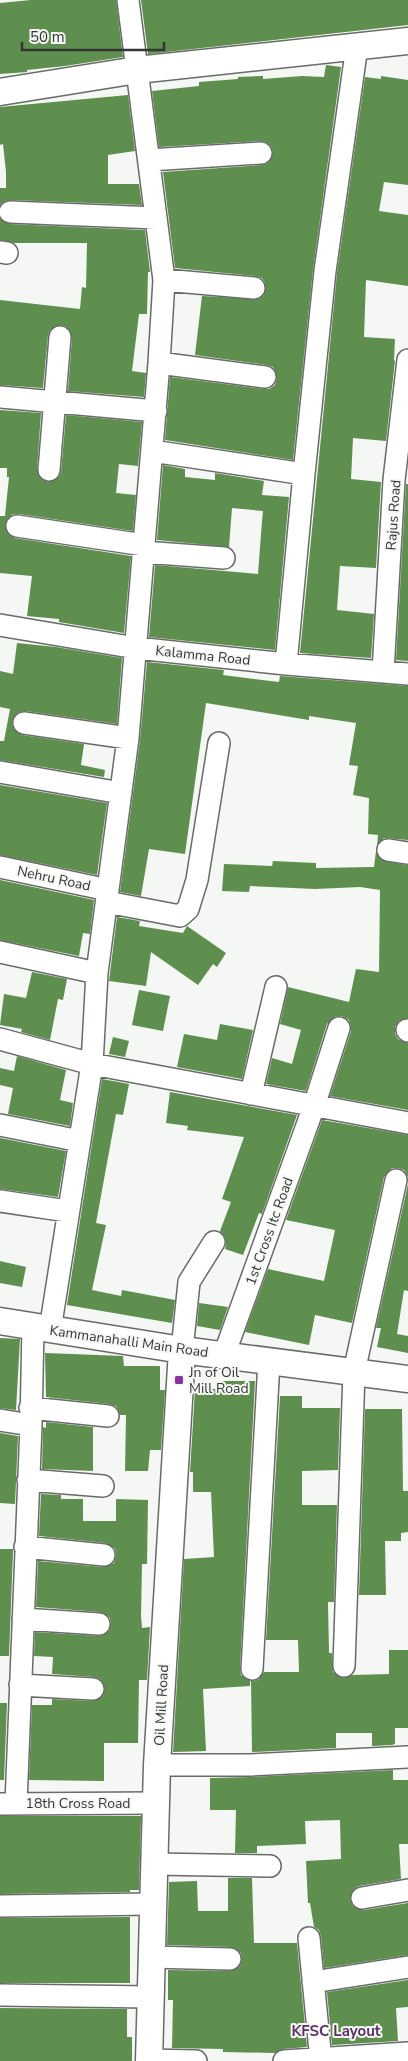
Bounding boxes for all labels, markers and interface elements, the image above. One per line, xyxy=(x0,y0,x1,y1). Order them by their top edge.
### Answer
scale bar xyxy=(22,20,165,52)
text: 50 m xyxy=(30,27,65,47)
street label: Rajus Road xyxy=(382,479,405,551)
street label: Kalamma Road xyxy=(155,641,251,670)
street label: Nehru Road xyxy=(15,861,92,896)
street label: 1st Cross Itc Road xyxy=(241,1174,298,1288)
street label: Kammanahalli Main Road xyxy=(48,1321,210,1362)
place label: Jn of Oil Mill Road xyxy=(188,1363,249,1398)
marker: Jn of Oil Mill Road xyxy=(173,1374,185,1386)
street label: Oil Mill Road xyxy=(150,1664,173,1746)
street label: 18th Cross Road xyxy=(25,1794,131,1813)
district label: KFSC Layout xyxy=(291,2021,381,2041)

